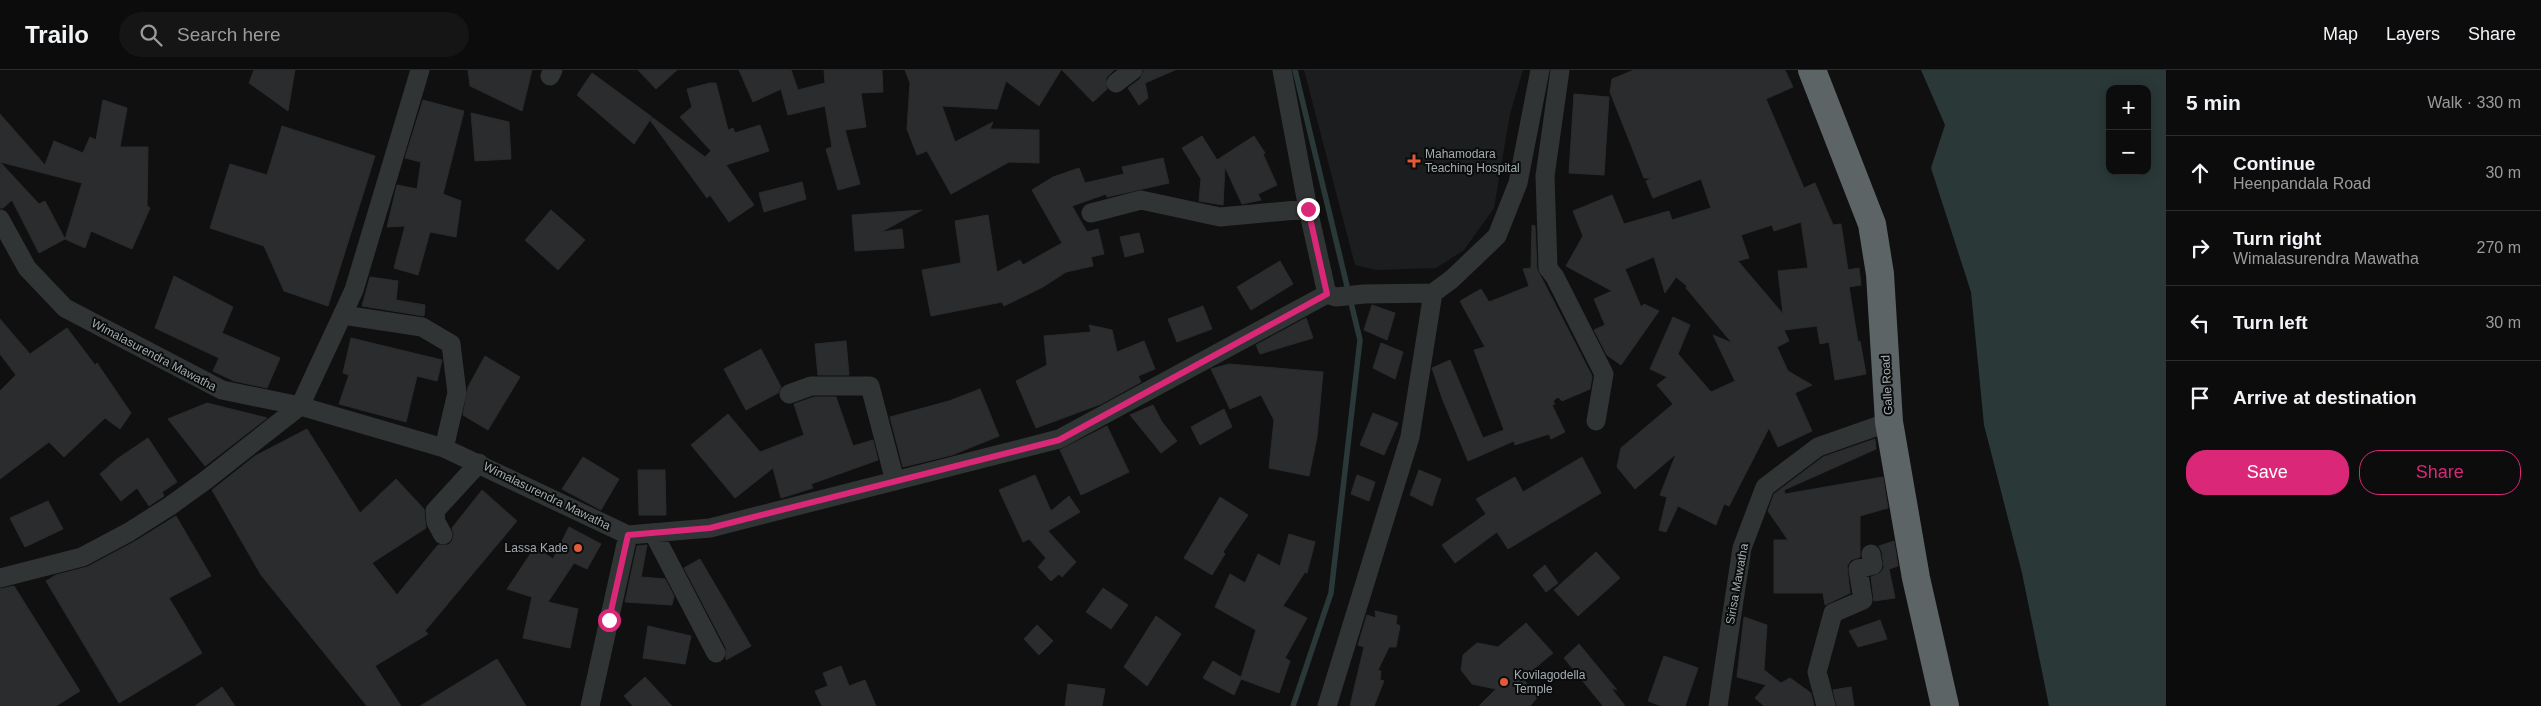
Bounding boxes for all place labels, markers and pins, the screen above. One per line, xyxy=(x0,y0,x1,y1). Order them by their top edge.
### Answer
place label: Mahamodara Teaching Hospital xyxy=(1425,147,1520,175)
marker: Mahamodara Teaching Hospital xyxy=(1407,154,1421,168)
place label: Lassa Kade xyxy=(505,541,568,555)
marker: Lassa Kade xyxy=(572,542,584,554)
place label: Kovilagodella Temple xyxy=(1514,668,1586,696)
marker: Kovilagodella Temple xyxy=(1498,676,1510,688)

